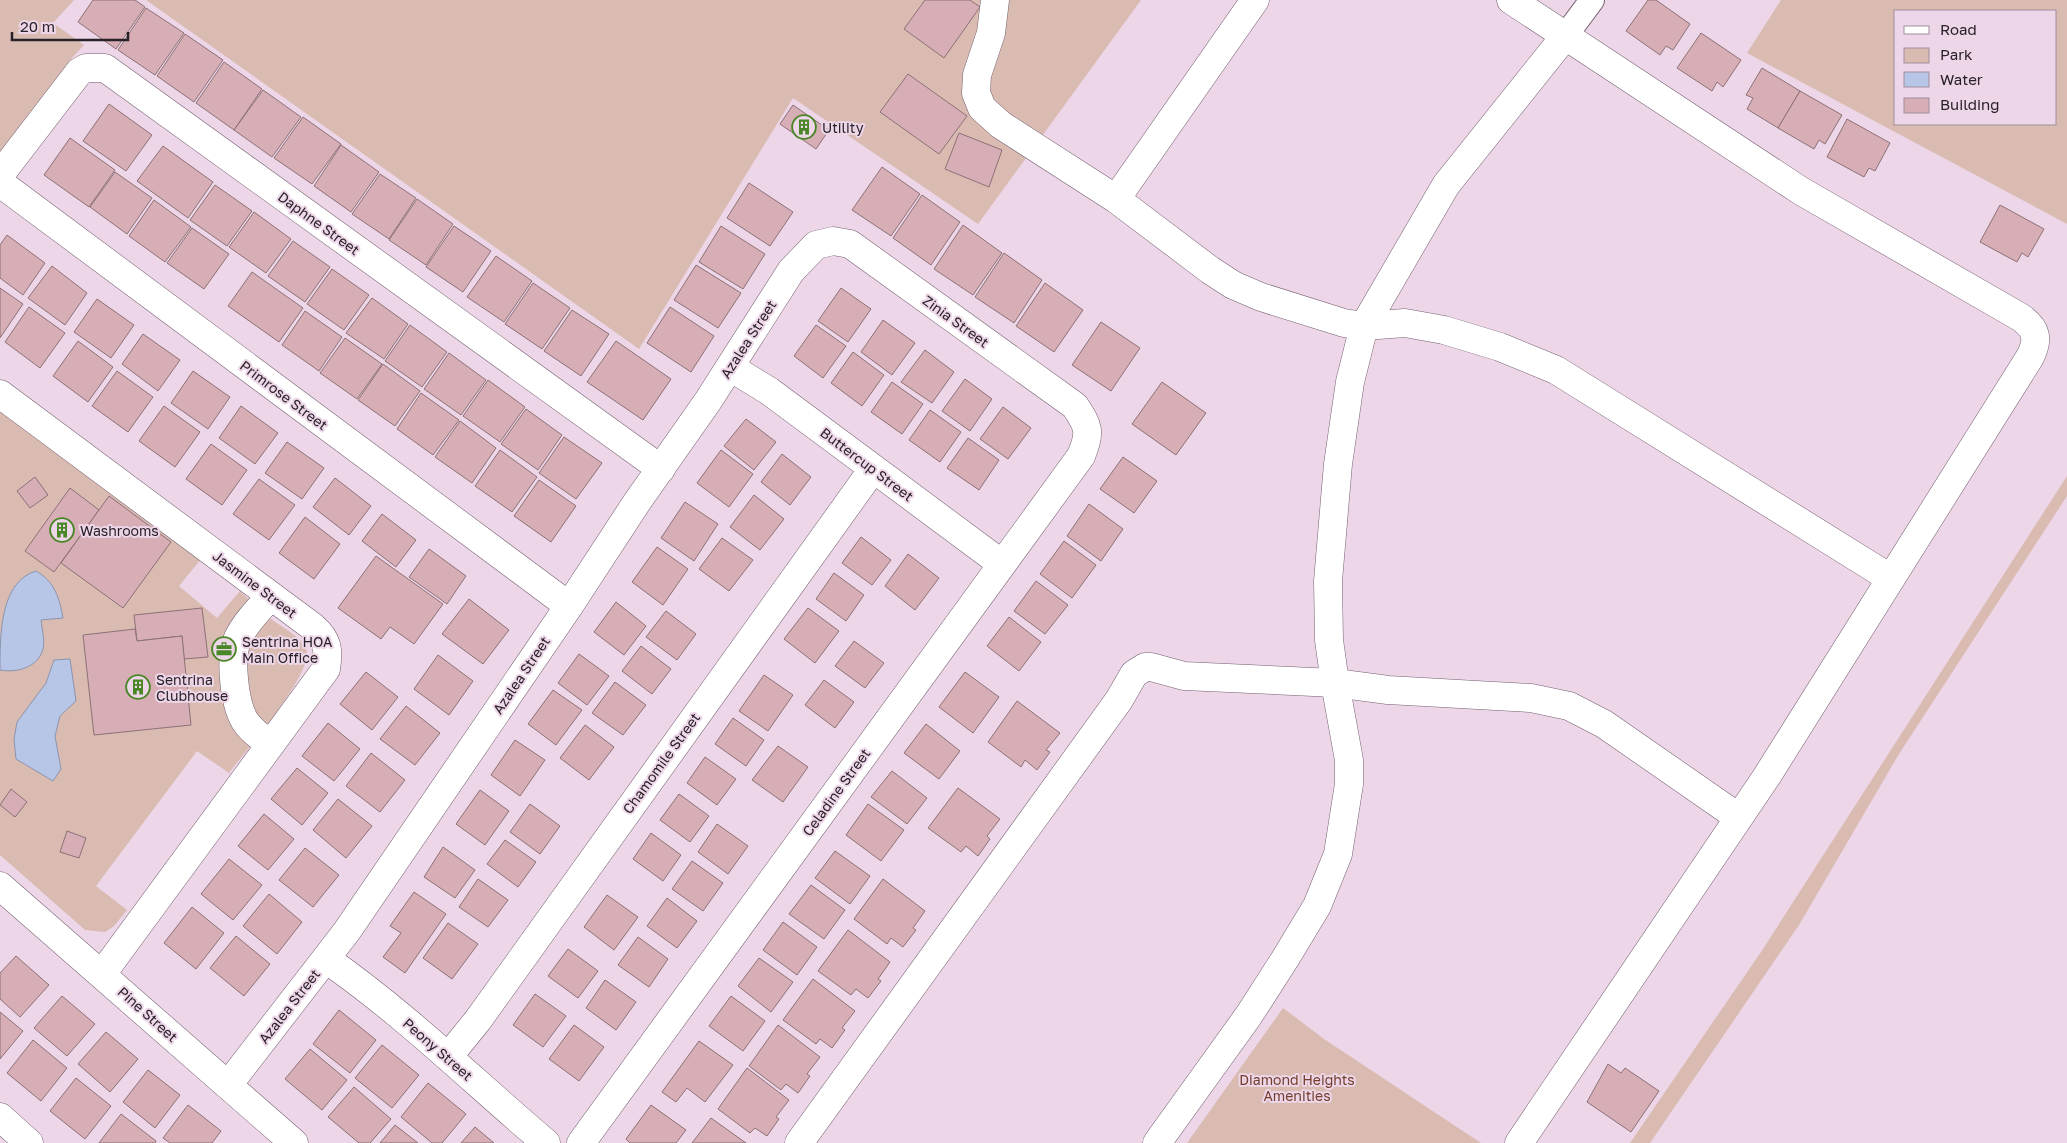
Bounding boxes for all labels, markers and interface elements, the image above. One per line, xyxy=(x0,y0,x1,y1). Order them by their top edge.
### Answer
scale bar xyxy=(12,10,129,42)
legend xyxy=(1894,10,2057,125)
text: 20 m xyxy=(20,17,55,35)
text: Road xyxy=(1940,20,1977,38)
text: Park xyxy=(1940,45,1973,63)
text: Water xyxy=(1940,70,1983,88)
text: Building xyxy=(1940,95,2000,113)
building icon: Utility xyxy=(791,114,817,140)
place label: Utility xyxy=(822,119,864,136)
street label: Daphne Street xyxy=(275,188,363,258)
street label: Zinia Street xyxy=(920,291,992,351)
street label: Azalea Street xyxy=(716,297,780,381)
street label: Primrose Street xyxy=(237,357,331,433)
street label: Buttercup Street xyxy=(817,424,917,504)
building icon: Washrooms xyxy=(49,517,75,543)
place label: Washrooms xyxy=(80,522,159,539)
street label: Jasmine Street xyxy=(210,547,300,621)
place label: Sentrina HOA Main Office xyxy=(242,633,333,666)
street label: Azalea Street xyxy=(489,633,553,717)
office icon: Sentrina HOA Main Office xyxy=(211,636,237,662)
place label: Sentrina Clubhouse xyxy=(156,671,228,704)
building icon: Sentrina Clubhouse xyxy=(125,674,151,700)
street label: Chamomile Street xyxy=(619,709,703,817)
street label: Celadine Street xyxy=(799,745,873,839)
street label: Azalea Street xyxy=(255,965,323,1047)
street label: Pine Street xyxy=(115,983,181,1045)
street label: Peony Street xyxy=(400,1014,476,1084)
park label: Diamond Heights Amenities xyxy=(1239,1071,1355,1104)

